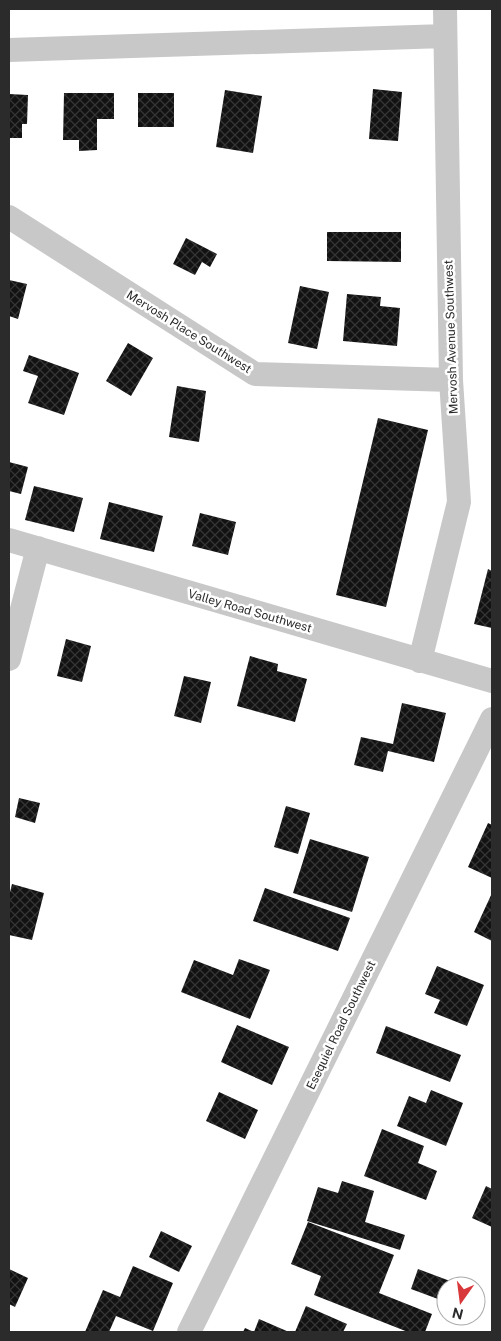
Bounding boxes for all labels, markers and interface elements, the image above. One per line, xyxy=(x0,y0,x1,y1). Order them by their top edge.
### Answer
street label: Mervosh Avenue Southwest xyxy=(441,259,461,414)
street label: Mervosh Place Southwest xyxy=(124,288,254,376)
street label: Valley Road Southwest xyxy=(187,587,314,635)
street label: Esequiel Road Southwest xyxy=(304,958,379,1092)
north arrow xyxy=(436,1276,486,1326)
text: N xyxy=(451,1305,465,1323)

